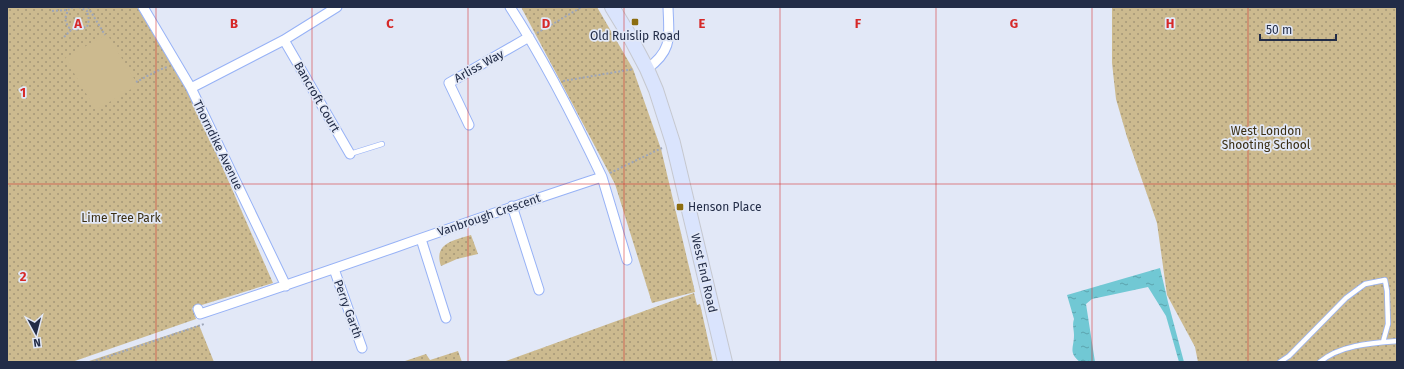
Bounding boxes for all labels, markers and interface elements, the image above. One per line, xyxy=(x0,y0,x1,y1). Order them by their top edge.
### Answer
text: A xyxy=(73,16,82,31)
text: B xyxy=(230,16,238,31)
text: C xyxy=(386,16,394,31)
text: D xyxy=(542,16,551,31)
text: E xyxy=(699,16,706,31)
text: F xyxy=(855,16,862,31)
text: G xyxy=(1010,16,1018,31)
text: H xyxy=(1166,16,1174,31)
scale bar xyxy=(1260,16,1336,42)
marker: Old Ruislip Road xyxy=(630,17,640,27)
text: 50 m xyxy=(1266,23,1292,37)
place label: Old Ruislip Road xyxy=(590,29,680,43)
street label: Arliss Way xyxy=(452,47,506,85)
street label: Bancroft Court xyxy=(291,59,343,135)
text: 1 xyxy=(20,85,26,100)
street label: Thorndike Avenue xyxy=(190,98,246,192)
park label: West London Shooting School xyxy=(1222,124,1311,152)
street label: Vanbrough Crescent xyxy=(436,191,543,239)
place label: Henson Place xyxy=(688,200,761,214)
marker: Henson Place xyxy=(675,202,685,212)
park label: Lime Tree Park xyxy=(81,211,162,225)
street label: West End Road xyxy=(688,232,720,314)
text: 2 xyxy=(20,269,27,284)
street label: Perry Garth xyxy=(331,278,365,340)
north arrow xyxy=(16,313,56,353)
text: N xyxy=(33,336,42,349)

